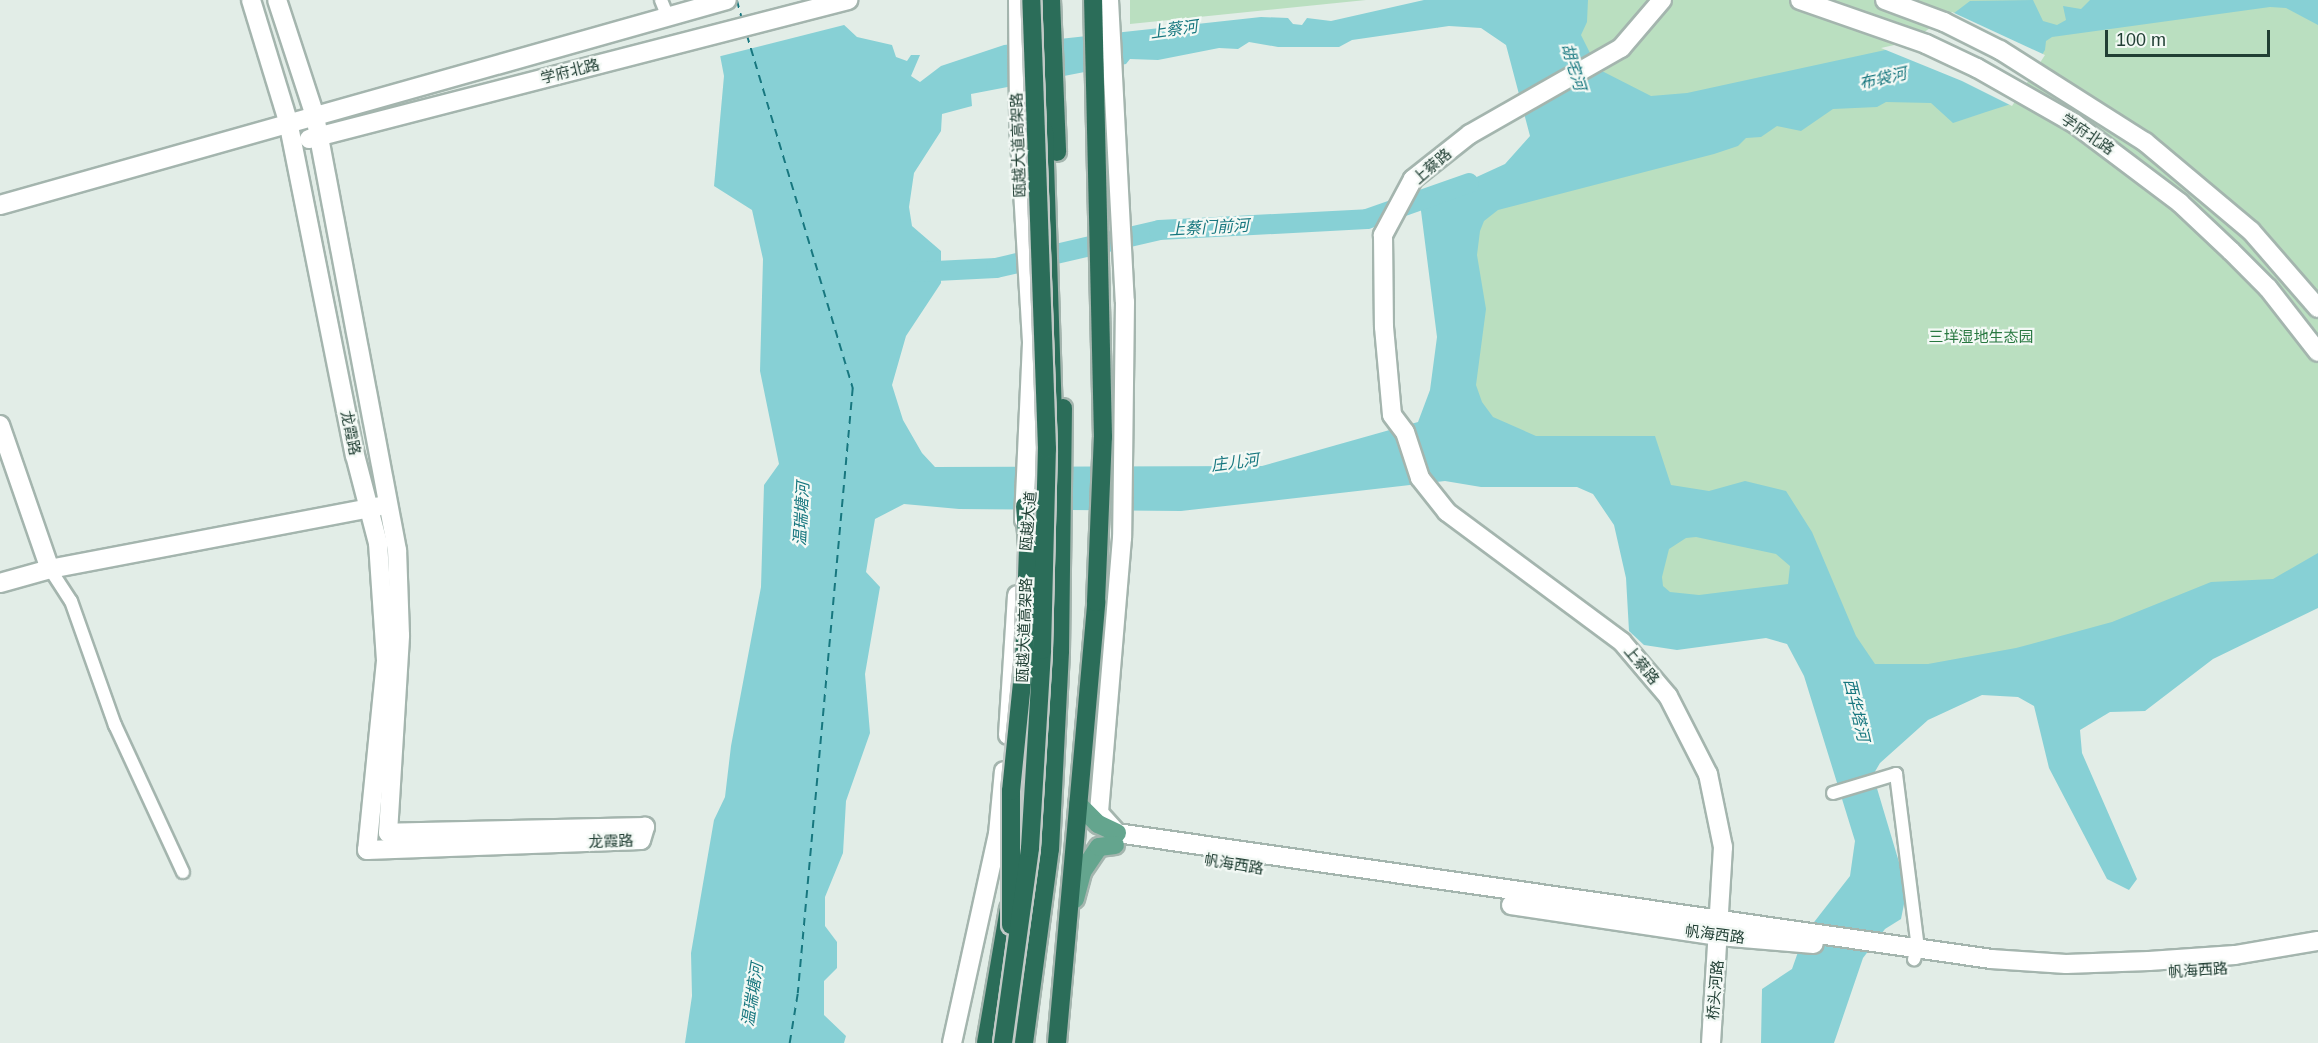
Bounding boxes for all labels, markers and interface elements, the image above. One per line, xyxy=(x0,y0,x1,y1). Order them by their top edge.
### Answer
water label: 上蔡河 xyxy=(1149,17,1199,43)
scale bar xyxy=(2108,18,2273,56)
text: 100 m xyxy=(2116,30,2166,50)
water label: 胡宅河 xyxy=(1557,41,1589,93)
street label: 学府北路 xyxy=(539,55,601,87)
water label: 布袋河 xyxy=(1857,64,1909,94)
street label: 瓯越大道高架路 xyxy=(1007,92,1029,198)
street label: 学府北路 xyxy=(2058,110,2118,158)
street label: 上蔡路 xyxy=(1409,144,1455,188)
water label: 上蔡门前河 xyxy=(1169,216,1249,240)
park label: 三垟湿地生态园 xyxy=(1929,328,2033,346)
street label: 龙霞路 xyxy=(338,409,364,457)
water label: 庄儿河 xyxy=(1210,451,1260,475)
water label: 温瑞塘河 xyxy=(791,482,813,546)
street label: 瓯越大道 xyxy=(1016,490,1040,552)
street label: 瓯越大道高架路 xyxy=(1013,577,1035,683)
street label: 上蔡路 xyxy=(1621,642,1663,688)
water label: 西华塔河 xyxy=(1839,677,1873,743)
street label: 龙霞路 xyxy=(588,831,634,851)
street label: 帆海西路 xyxy=(1203,850,1265,878)
street label: 帆海西路 xyxy=(1684,921,1746,947)
street label: 桥头河路 xyxy=(1703,959,1727,1021)
street label: 帆海西路 xyxy=(2167,959,2229,981)
water label: 温瑞塘河 xyxy=(739,962,767,1028)

